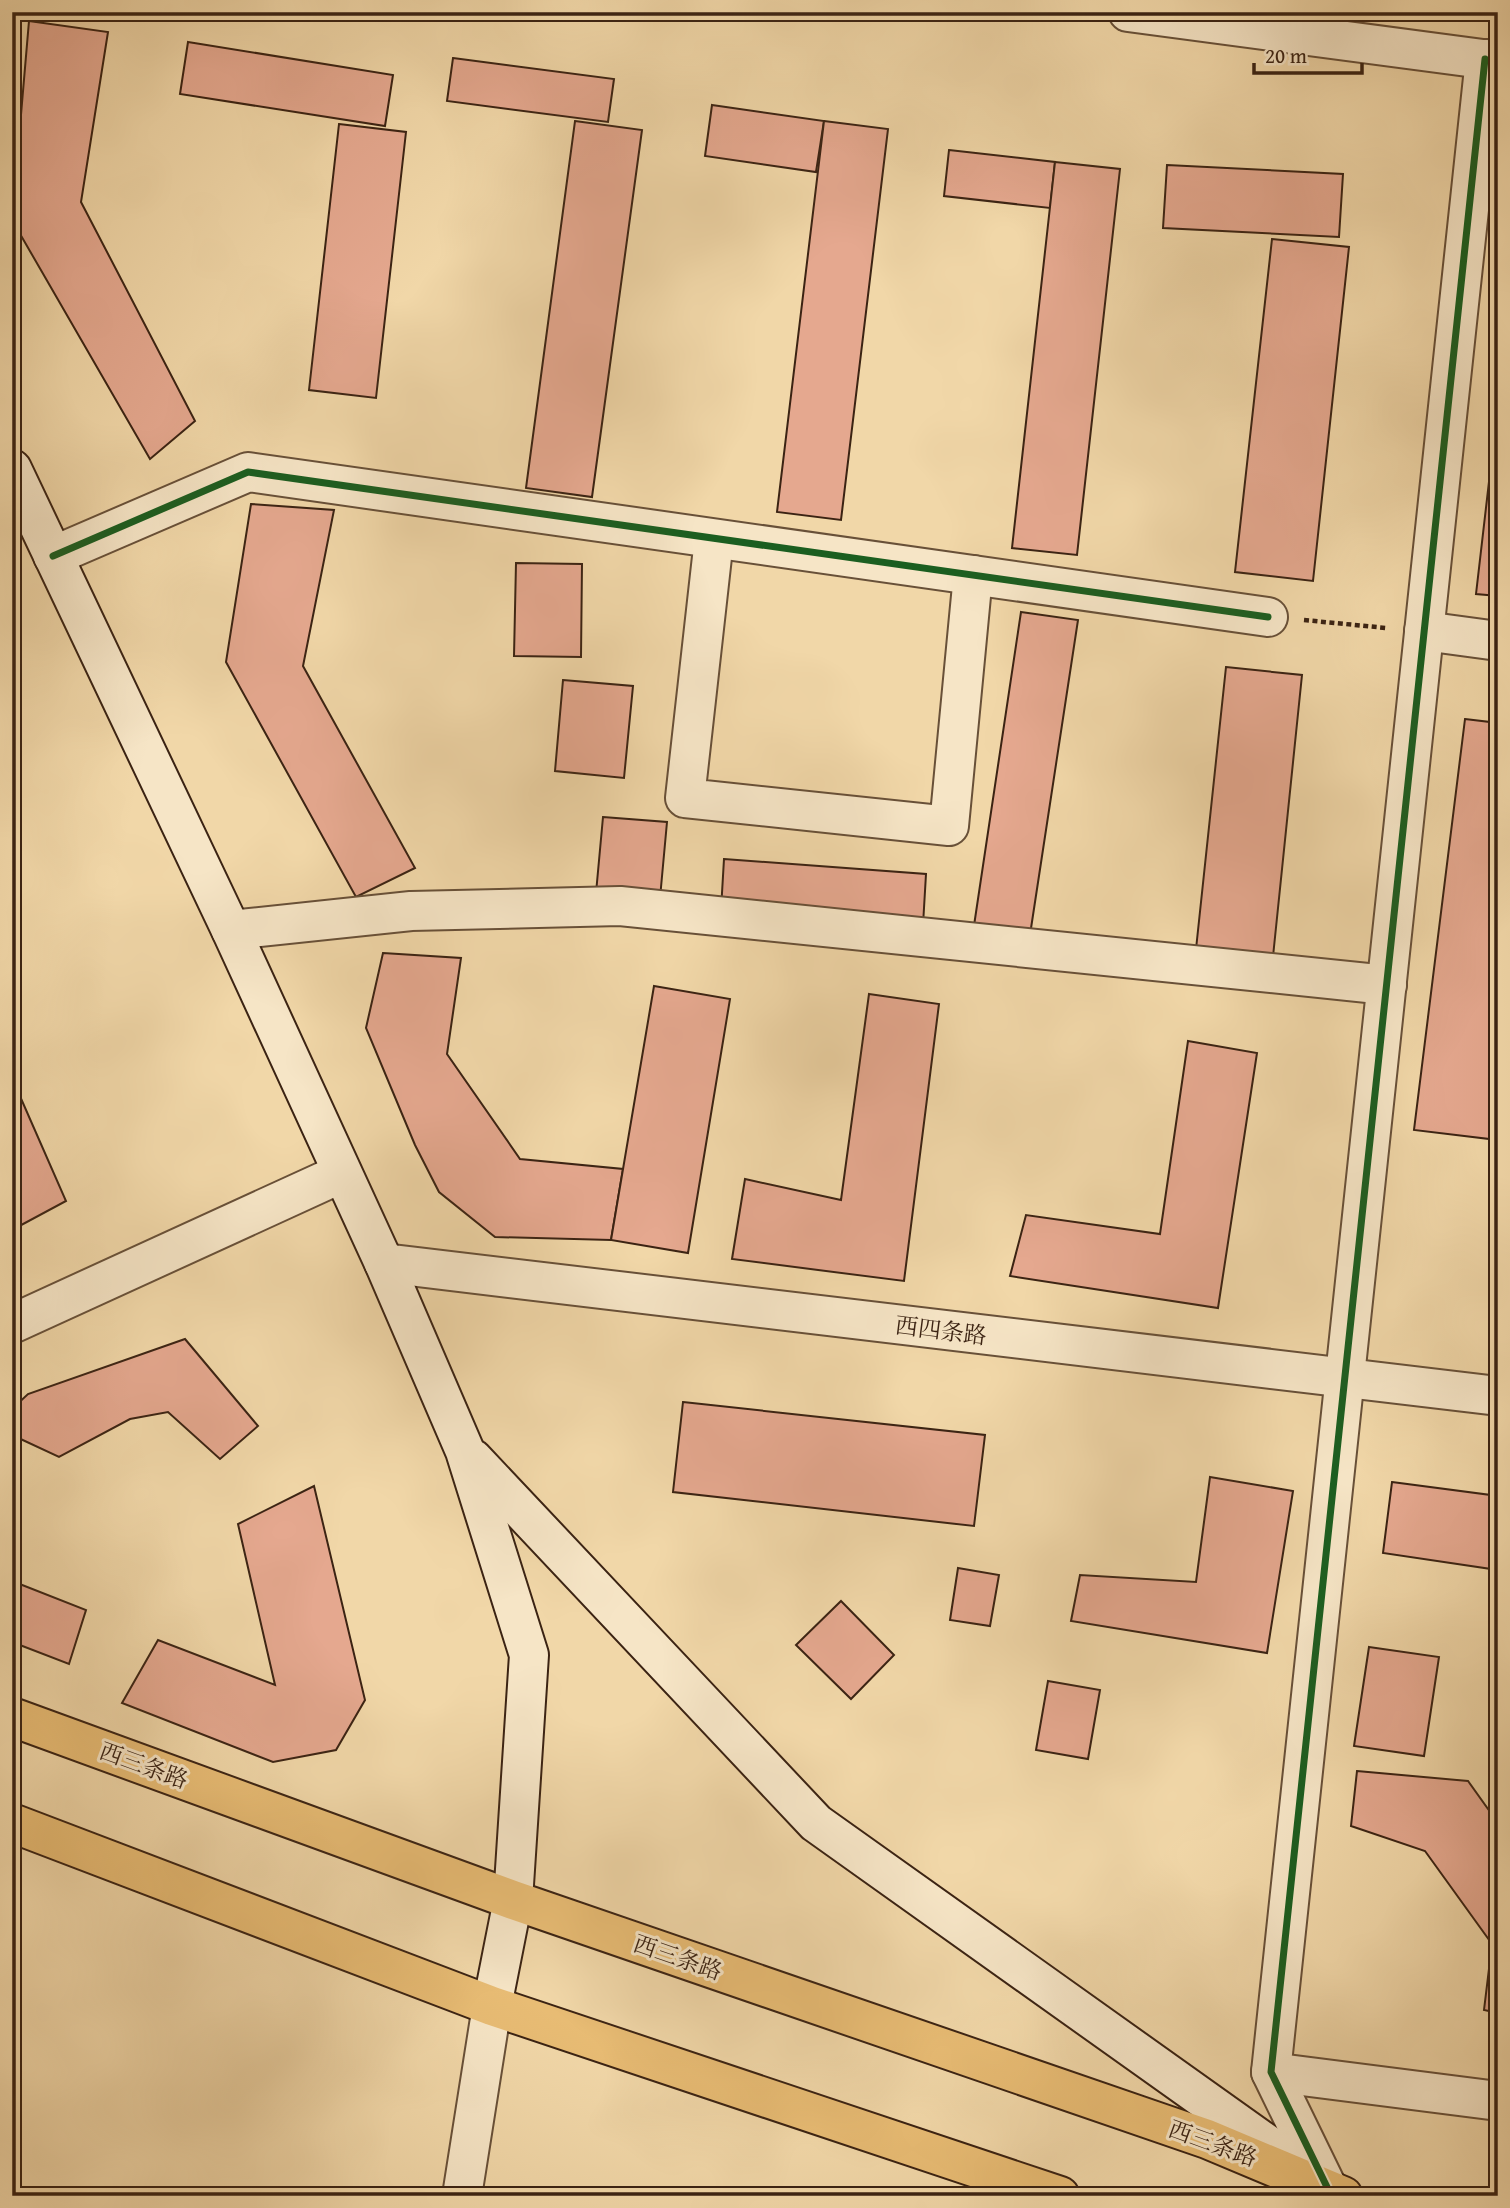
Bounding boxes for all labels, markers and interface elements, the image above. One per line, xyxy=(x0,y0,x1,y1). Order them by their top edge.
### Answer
scale bar xyxy=(1254,32,1363,76)
text: 20 m xyxy=(1265,40,1307,71)
street label: 西四条路 xyxy=(893,1308,989,1352)
street label: 西三条路 xyxy=(95,1734,193,1796)
street label: 西三条路 xyxy=(629,1926,727,1988)
street label: 西三条路 xyxy=(1164,2112,1262,2174)

